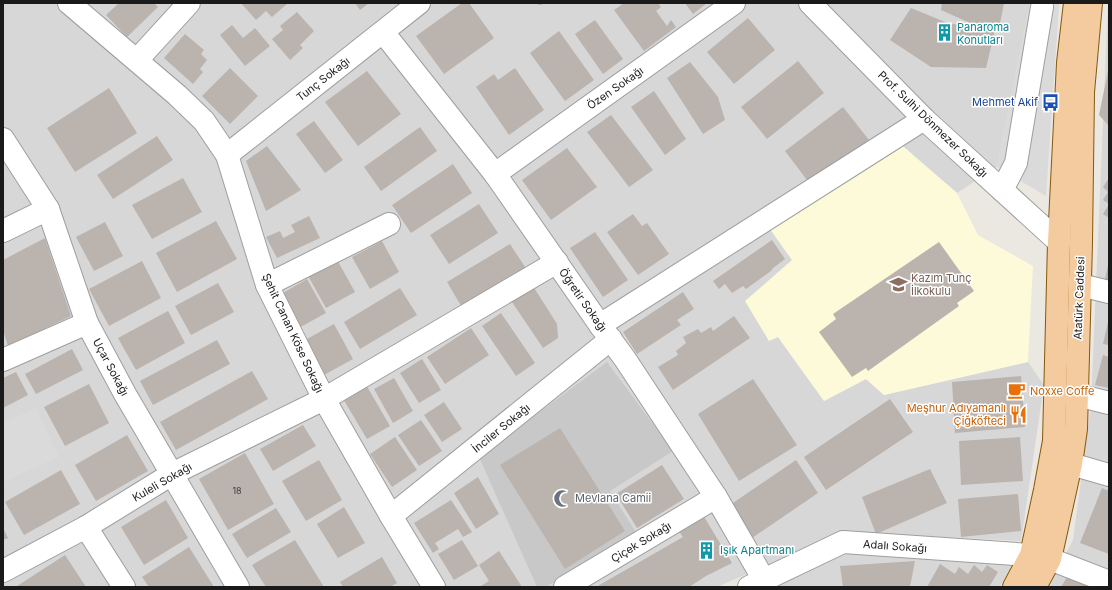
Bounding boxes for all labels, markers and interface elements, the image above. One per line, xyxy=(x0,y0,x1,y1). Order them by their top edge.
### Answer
place label: Panaroma Konutları xyxy=(957,20,1009,47)
building icon: Panaroma Konutları xyxy=(934,23,954,43)
street label: Tunç Sokağı xyxy=(293,54,353,104)
street label: Özen Sokağı xyxy=(584,63,646,113)
street label: Prof. Sulhi Dönmezer Sokağı xyxy=(875,68,991,180)
bus stop icon: Mehmet Akif xyxy=(1041,92,1061,112)
place label: Mehmet Akif xyxy=(972,95,1038,109)
street label: Atatürk Caddesi xyxy=(1071,256,1087,340)
street label: Öğretir Sokağı xyxy=(556,266,610,334)
street label: Şehit Canan Köse Sokağı xyxy=(259,271,327,395)
place label: Kazım Tunç İlkokulu xyxy=(911,271,972,298)
school or university icon: Kazım Tunç İlkokulu xyxy=(888,274,908,294)
street label: Uçar Sokağı xyxy=(90,336,132,398)
cafe icon: Noxxe Coffe xyxy=(1007,381,1027,401)
place label: Noxxe Coffe xyxy=(1030,384,1094,398)
street label: İnciler Sokağı xyxy=(469,401,533,455)
place label: Meşhur Adıyamanlı Çiğköfteci xyxy=(907,401,1006,428)
restaurant icon: Meşhur Adıyamanlı Çiğköfteci xyxy=(1009,404,1029,424)
street label: Kuleli Sokağı xyxy=(130,459,194,505)
house number: 18 xyxy=(232,485,242,496)
mosque icon: Mevlana Camii xyxy=(552,488,572,508)
place label: Mevlana Camii xyxy=(575,491,651,505)
street label: Çiçek Sokağı xyxy=(608,519,674,565)
street label: Adalı Sokağı xyxy=(862,537,928,555)
building icon: Işık Apartmanı xyxy=(697,540,717,560)
place label: Işık Apartmanı xyxy=(720,543,794,557)

